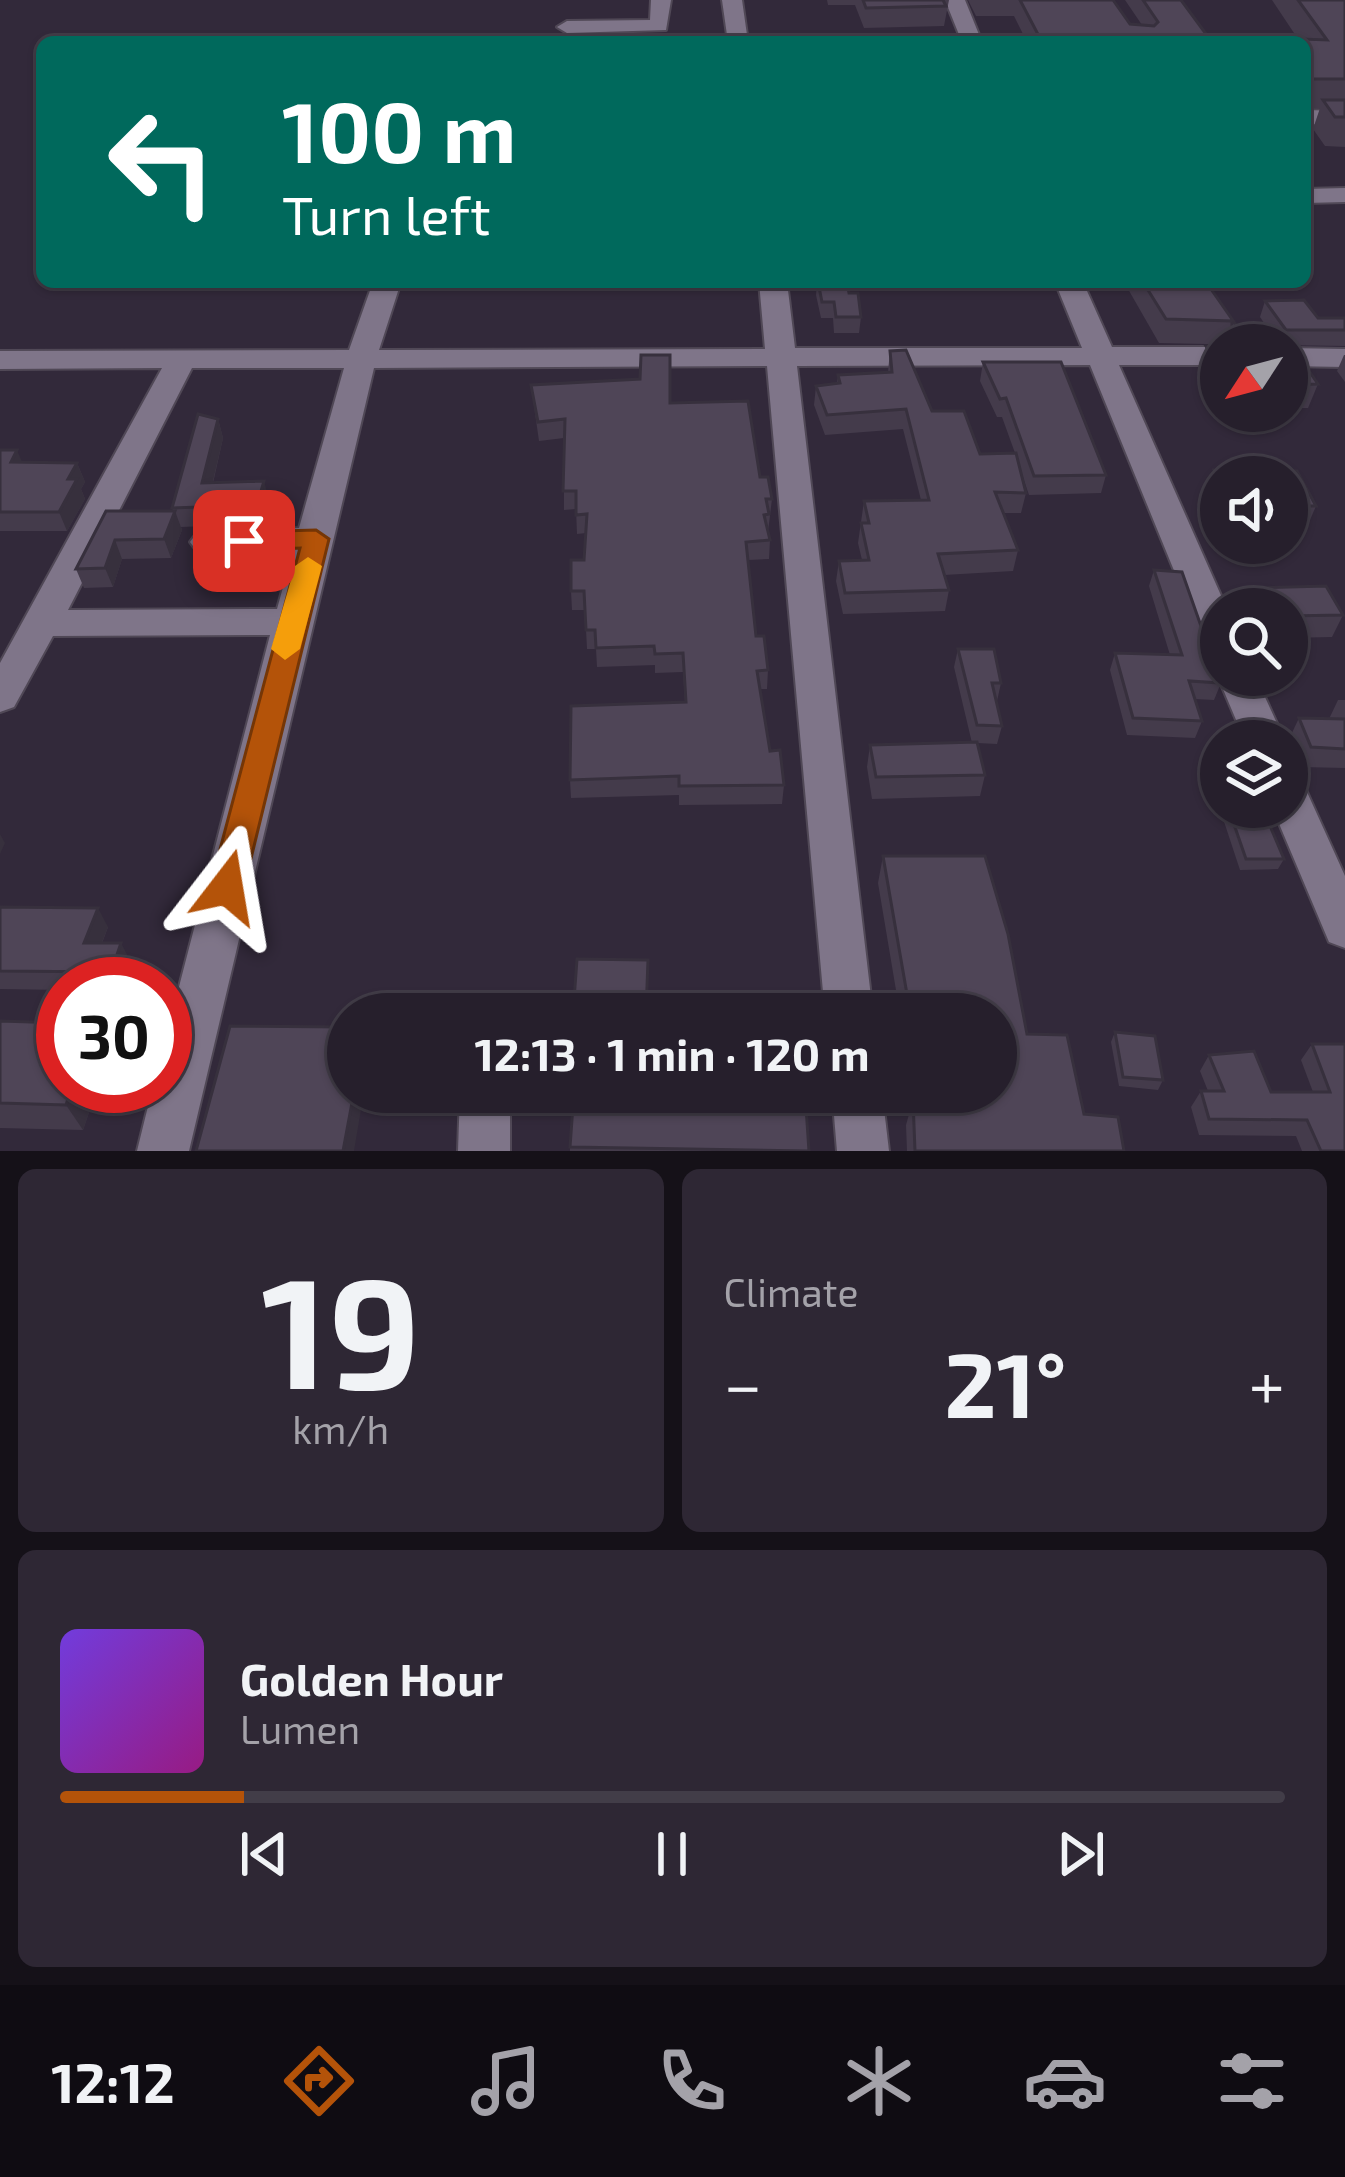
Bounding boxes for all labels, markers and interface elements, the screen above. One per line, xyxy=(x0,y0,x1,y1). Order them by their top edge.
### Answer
text: 100 m xyxy=(282,79,516,180)
icon: left xyxy=(84,84,240,240)
text: Turn left xyxy=(282,181,491,246)
north arrow xyxy=(1200,324,1308,432)
map controls xyxy=(1200,324,1308,828)
button: sound xyxy=(1200,456,1308,564)
pin xyxy=(193,490,295,592)
icon: arrive xyxy=(211,508,277,574)
button: search xyxy=(1200,588,1308,696)
button: layers xyxy=(1200,720,1308,828)
position arrow xyxy=(164,824,290,950)
speed limit sign: 30 xyxy=(36,957,192,1113)
text: 12:13 · 1 min · 120 m xyxy=(474,1026,870,1080)
text: 19 xyxy=(261,1233,420,1420)
text: Climate xyxy=(724,1268,858,1315)
text: 21° xyxy=(944,1328,1066,1436)
text: − xyxy=(724,1343,762,1422)
text: + xyxy=(1249,1343,1285,1422)
text: km/h xyxy=(292,1405,389,1452)
text: Golden Hour xyxy=(240,1651,503,1705)
text: Lumen xyxy=(240,1705,360,1752)
icon: previous xyxy=(231,1821,297,1887)
icon: pause xyxy=(639,1821,705,1887)
icon: next xyxy=(1048,1821,1114,1887)
icon: directions xyxy=(277,2039,361,2123)
icon: music xyxy=(464,2039,548,2123)
icon: phone xyxy=(650,2039,734,2123)
icon: climate xyxy=(837,2039,921,2123)
icon: car xyxy=(1023,2039,1107,2123)
icon: filters xyxy=(1210,2039,1294,2123)
text: 12:12 xyxy=(51,2049,175,2114)

